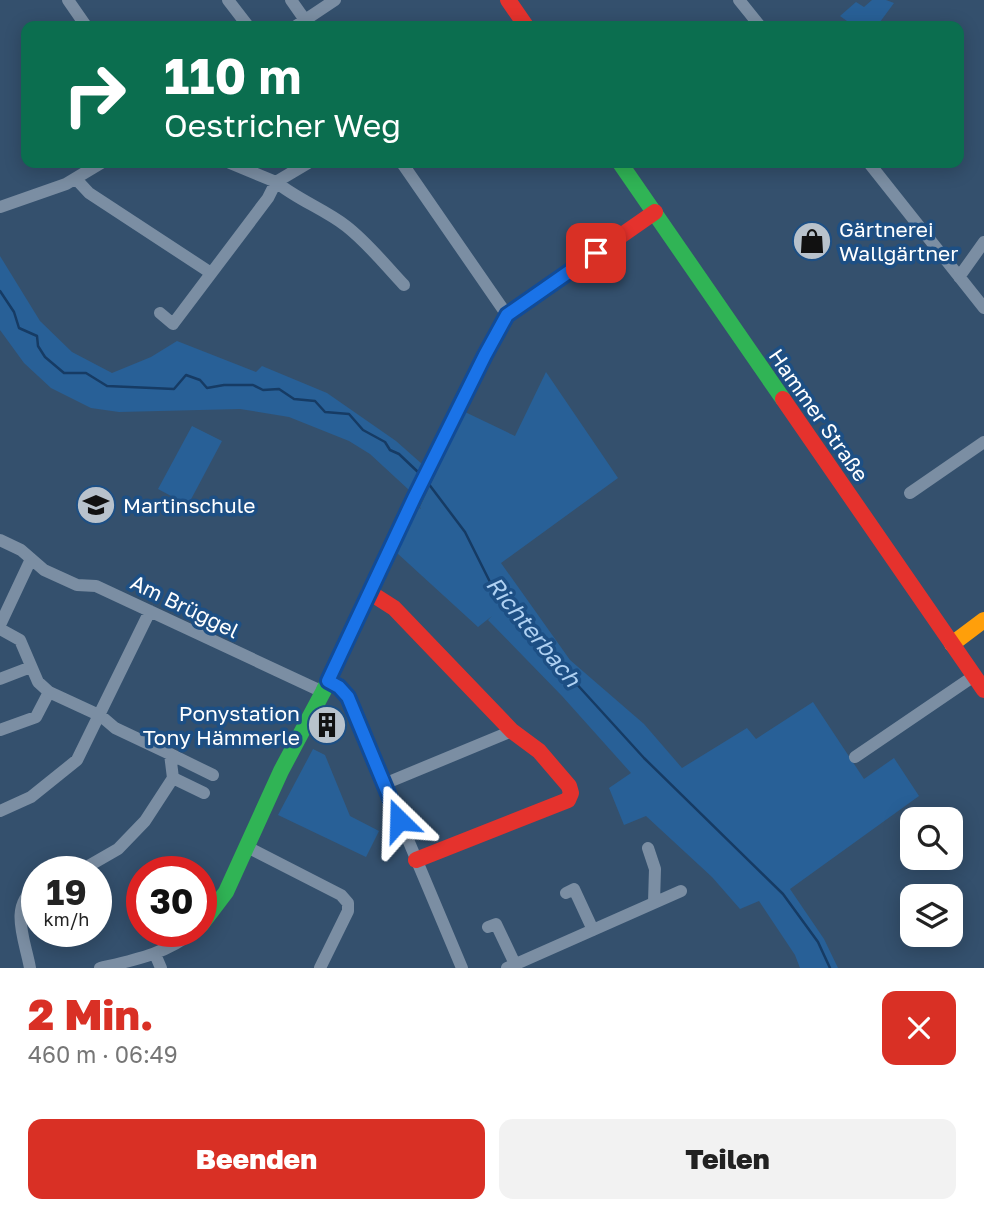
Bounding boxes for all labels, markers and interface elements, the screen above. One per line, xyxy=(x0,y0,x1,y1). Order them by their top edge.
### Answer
text: 110 m xyxy=(164,46,301,105)
icon: right xyxy=(49,49,140,140)
text: Oestricher Weg xyxy=(164,106,401,144)
place label: Gärtnerei Wallgärtner xyxy=(839,216,959,266)
shop icon: Gärtnerei Wallgärtner xyxy=(791,220,833,262)
pin xyxy=(566,223,626,283)
icon: arrive xyxy=(577,234,615,272)
street label: Hammer Straße xyxy=(764,344,874,486)
school or university icon: Martinschule xyxy=(75,484,117,526)
place label: Martinschule xyxy=(123,492,255,518)
street label: Am Brüggel xyxy=(126,569,244,643)
water label: Richterbach xyxy=(481,570,587,692)
place label: Ponystation Tony Hämmerle xyxy=(143,700,300,750)
building icon: Ponystation Tony Hämmerle xyxy=(306,704,348,746)
position arrow xyxy=(362,783,436,857)
map controls xyxy=(900,807,963,947)
button: search xyxy=(900,807,963,870)
speed limit sign: 30 xyxy=(126,856,217,947)
text: 19 xyxy=(46,871,87,913)
button: layers xyxy=(900,884,963,947)
text: km/h xyxy=(44,908,89,930)
text: 2 Min. xyxy=(28,989,154,1039)
button: close xyxy=(882,991,956,1065)
text: 460 m · 06:49 xyxy=(28,1040,178,1068)
button: Beenden xyxy=(28,1119,485,1199)
button: Teilen xyxy=(499,1119,956,1199)

